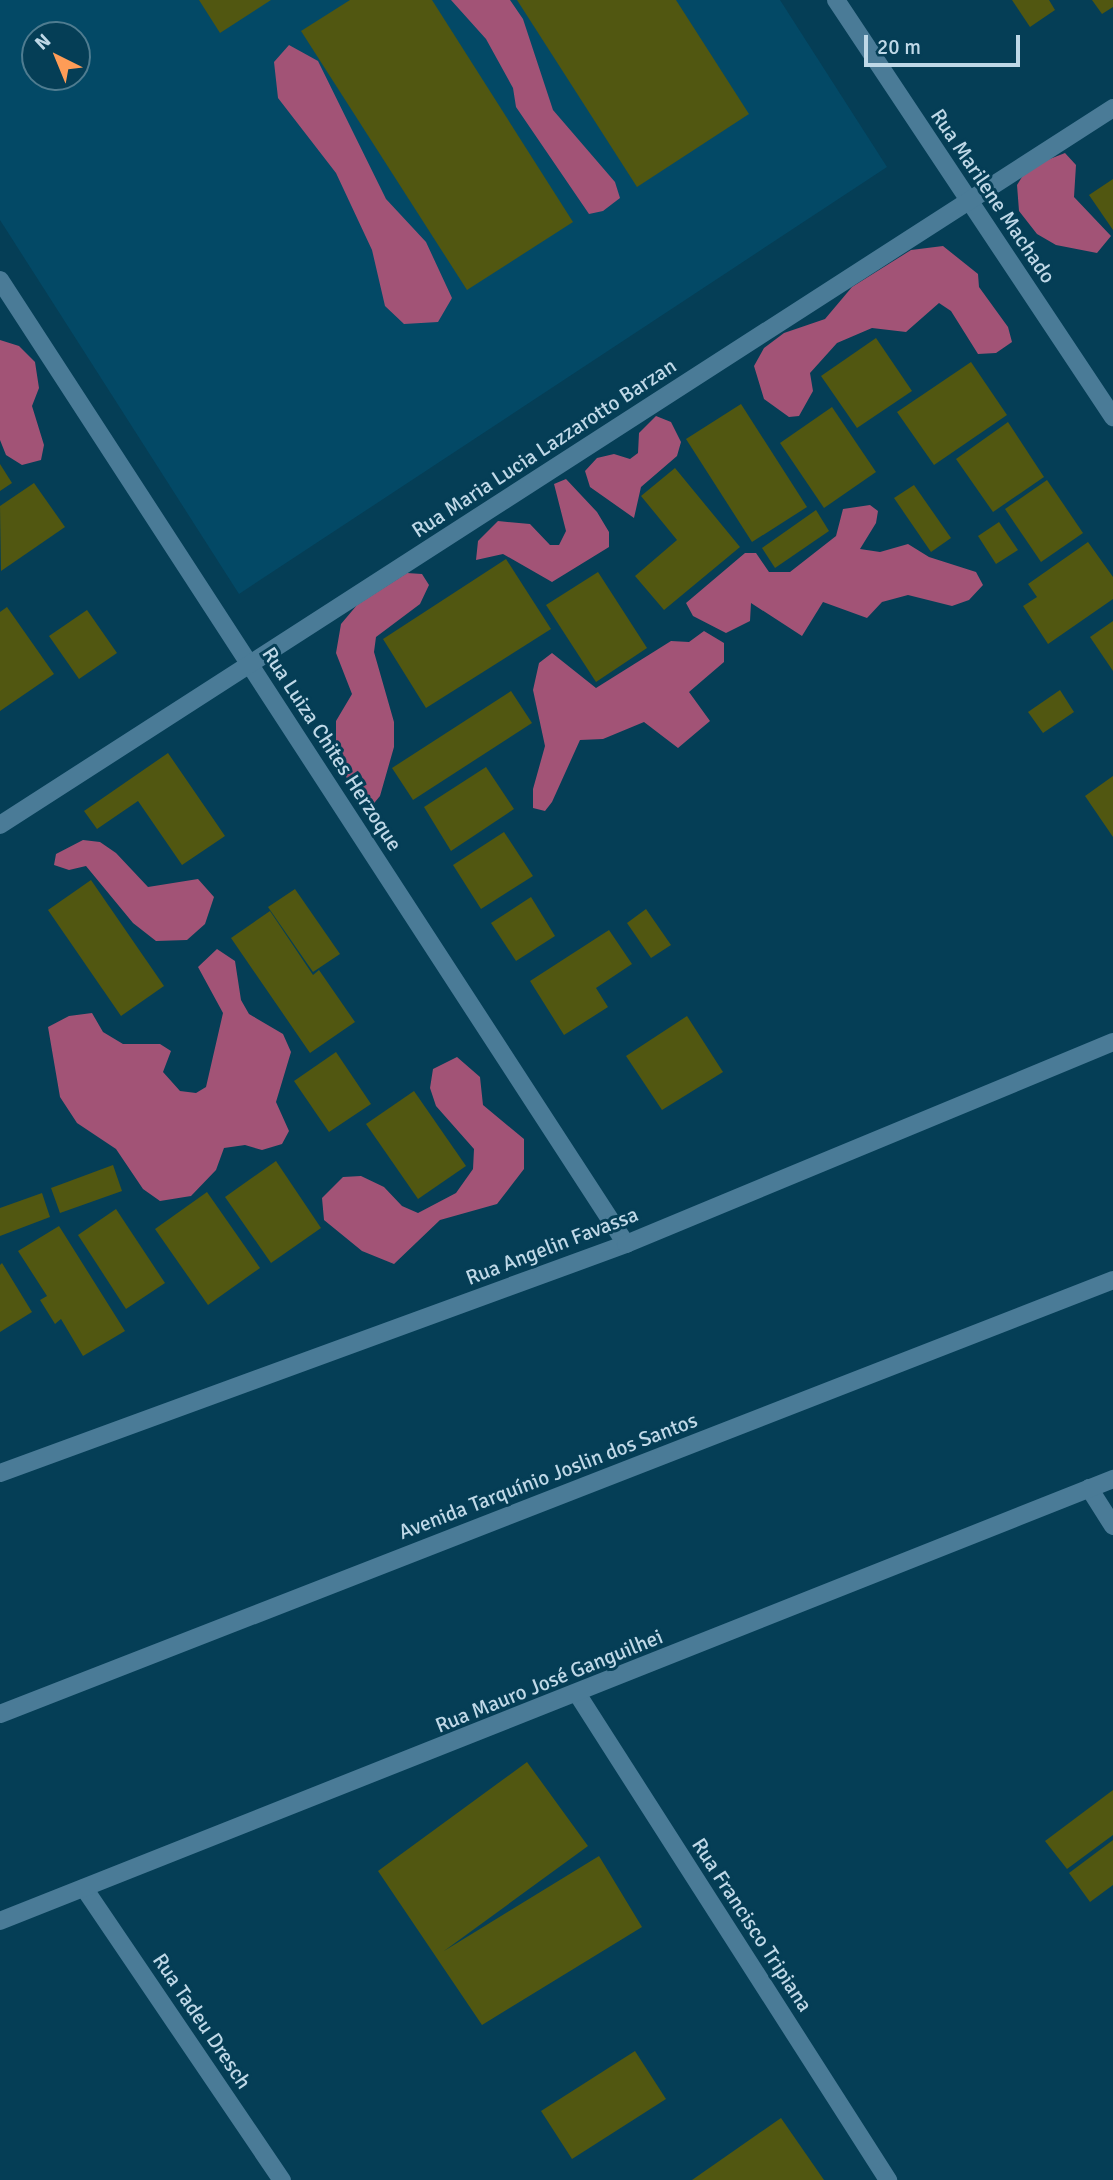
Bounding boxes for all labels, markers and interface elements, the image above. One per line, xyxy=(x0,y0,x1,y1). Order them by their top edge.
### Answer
north arrow xyxy=(21,21,91,91)
scale bar xyxy=(868,21,1024,65)
text: N xyxy=(30,29,56,55)
text: 20 m xyxy=(877,34,921,60)
street label: Rua Marilene Machado xyxy=(925,104,1061,288)
street label: Rua Maria Lucia Lazzarotto Barzan xyxy=(407,353,681,543)
street label: Rua Luiza Chites Herzoque xyxy=(257,642,407,856)
street label: Rua Angelin Favassa xyxy=(462,1202,642,1290)
street label: Avenida Tarquínio Joslin dos Santos xyxy=(395,1407,701,1545)
street label: Rua Mauro José Ganguilhei xyxy=(432,1624,666,1738)
street label: Rua Francisco Tripiana xyxy=(686,1833,818,2017)
street label: Rua Tadeu Dresch xyxy=(147,1948,257,2094)

